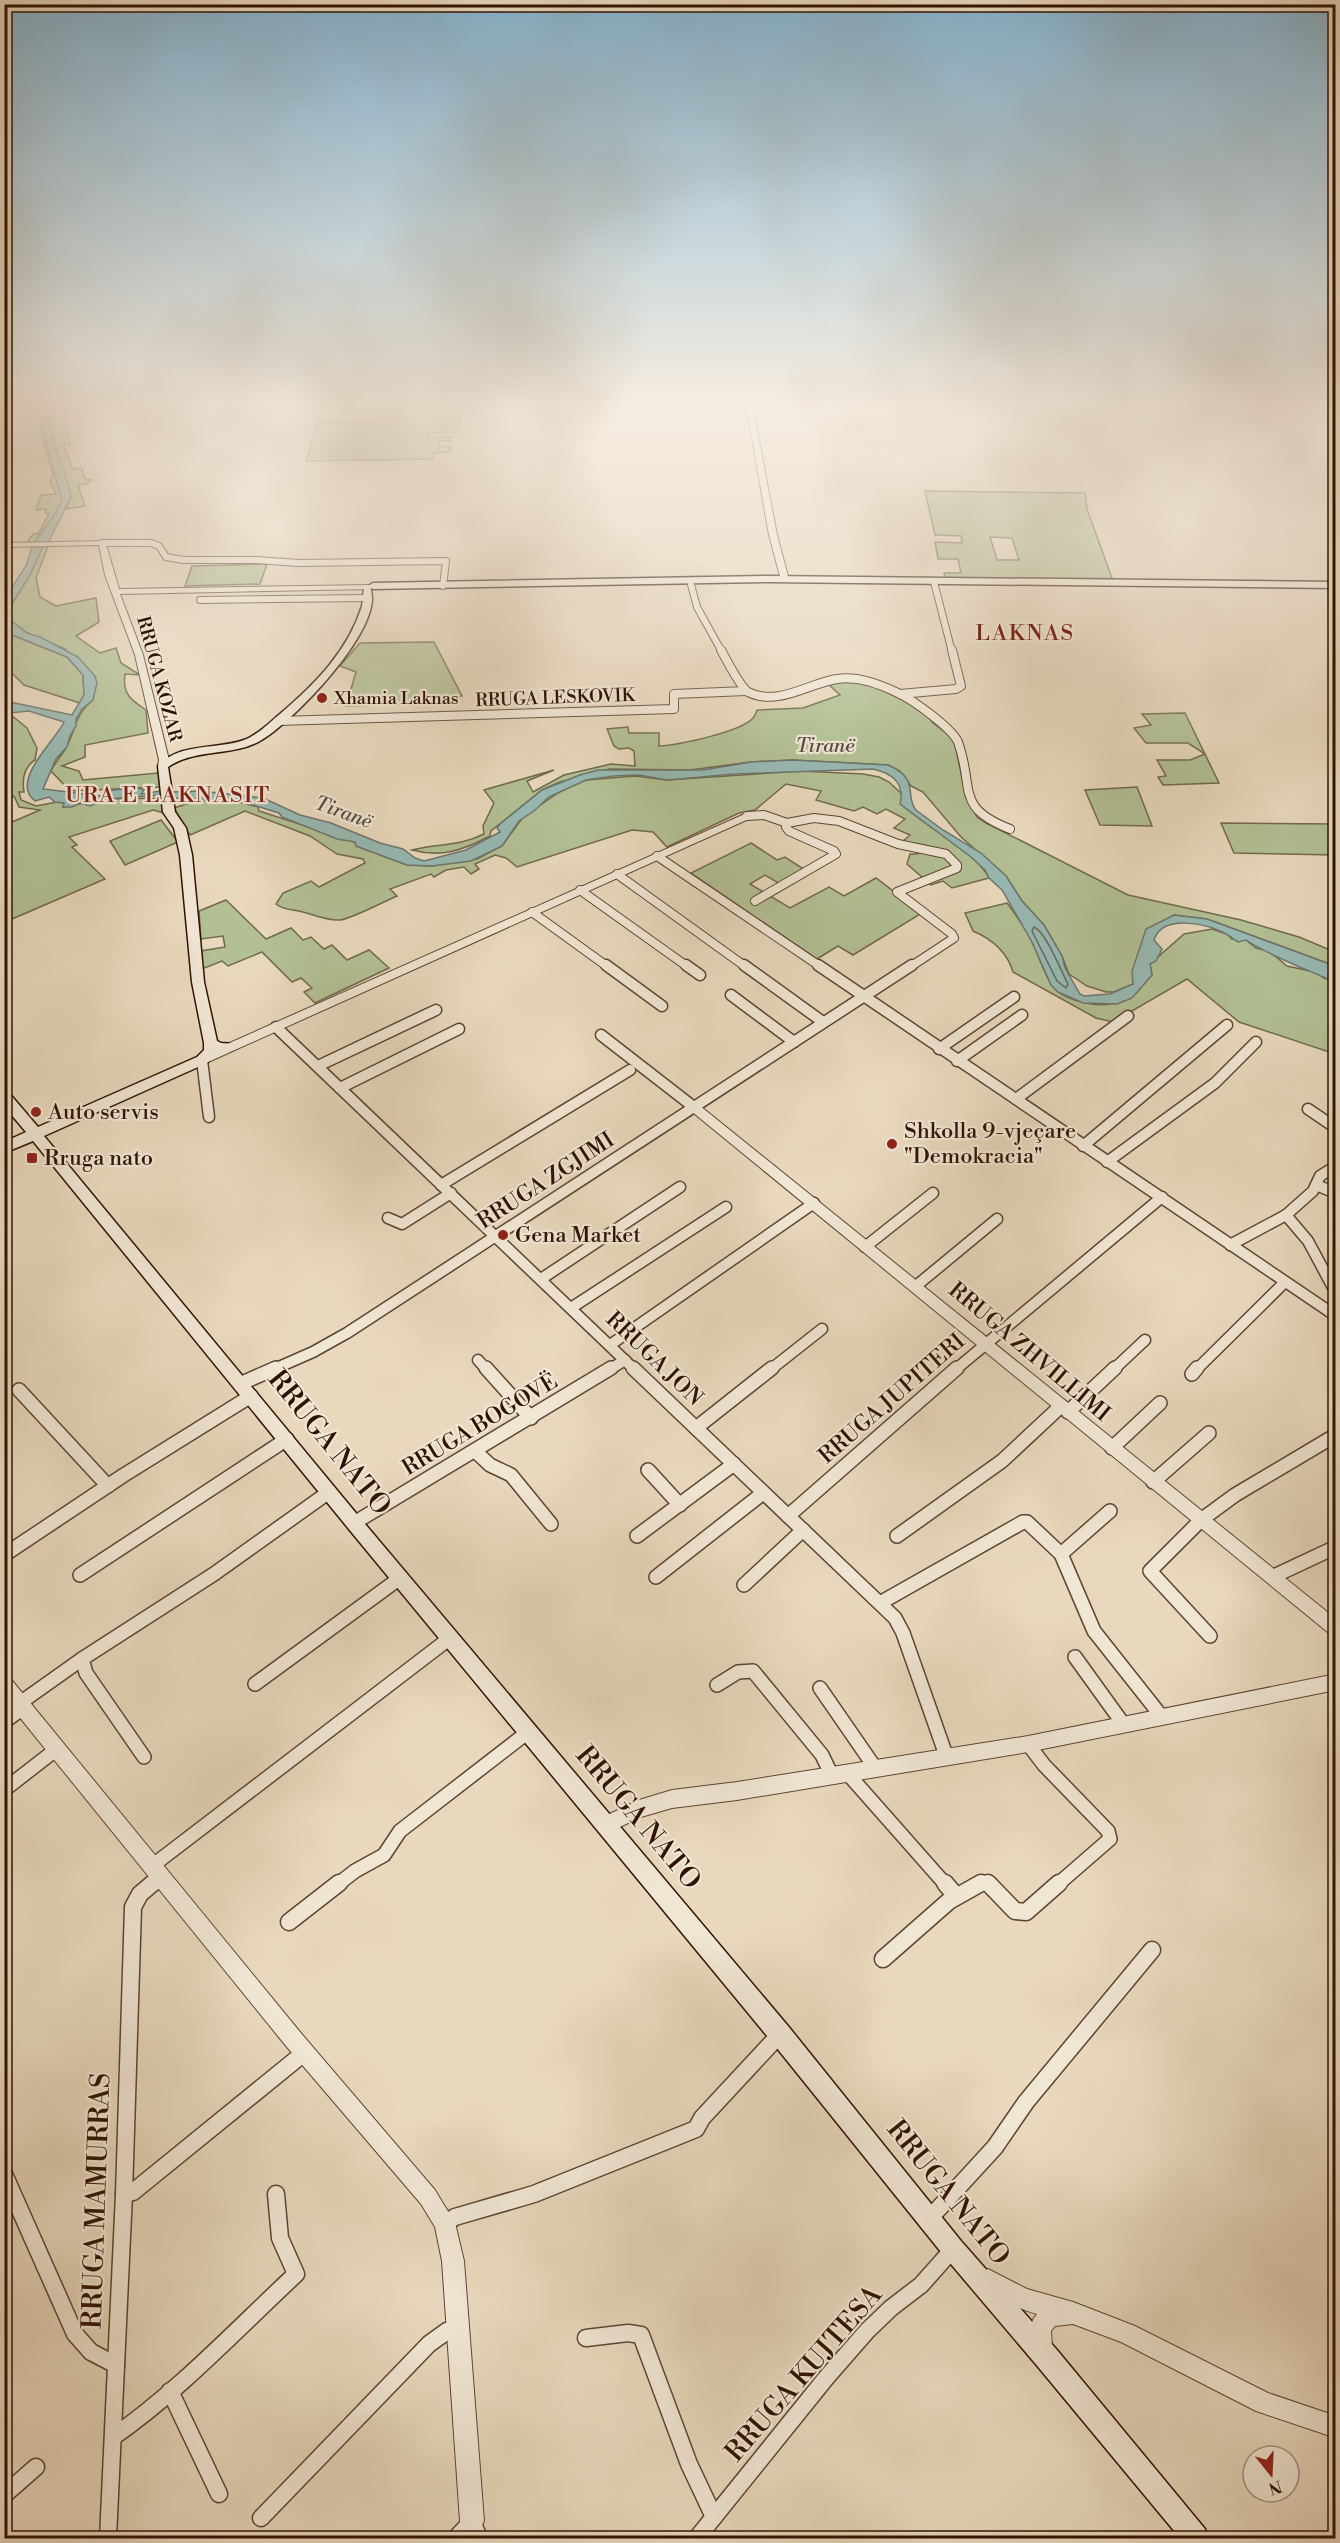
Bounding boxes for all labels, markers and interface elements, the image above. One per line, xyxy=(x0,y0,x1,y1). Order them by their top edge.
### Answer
street label: RRUGA KOZAR xyxy=(131,614,187,745)
district label: LAKNAS xyxy=(975,620,1075,647)
street label: RRUGA LESKOVIK xyxy=(475,684,637,712)
place label: Xhamia Laknas xyxy=(333,687,459,710)
marker: Xhamia Laknas xyxy=(315,691,329,705)
water label: Tiranë xyxy=(795,734,856,759)
district label: URA E LAKNASIT xyxy=(65,782,271,809)
water label: Tiranë xyxy=(311,791,377,835)
place label: Auto servis xyxy=(47,1099,159,1126)
marker: Auto servis xyxy=(29,1105,43,1119)
place label: Shkolla 9-vjeçare "Demokracia" xyxy=(904,1118,1076,1170)
street label: RRUGA ZGJIMI xyxy=(472,1126,620,1235)
marker: Shkolla 9-vjeçare "Demokracia" xyxy=(885,1137,899,1151)
place label: Rruga nato xyxy=(44,1145,153,1172)
marker: Rruga nato xyxy=(25,1151,39,1165)
place label: Gena Market xyxy=(515,1222,641,1249)
marker: Gena Market xyxy=(496,1228,510,1242)
street label: RRUGA ZHVILLIMI xyxy=(943,1277,1116,1428)
street label: RRUGA JON xyxy=(600,1306,709,1412)
street label: RRUGA JUPITERI xyxy=(813,1328,971,1470)
street label: RRUGA NATO xyxy=(260,1363,398,1523)
street label: RRUGA BOGOVË xyxy=(397,1367,563,1482)
street label: RRUGA NATO xyxy=(568,1739,708,1897)
street label: RRUGA MAMURRAS xyxy=(76,2072,118,2330)
street label: RRUGA NATO xyxy=(879,2113,1017,2273)
street label: RRUGA KUJTESA xyxy=(718,2279,890,2469)
north arrow xyxy=(1241,2444,1301,2504)
text: N xyxy=(1266,2476,1284,2499)

